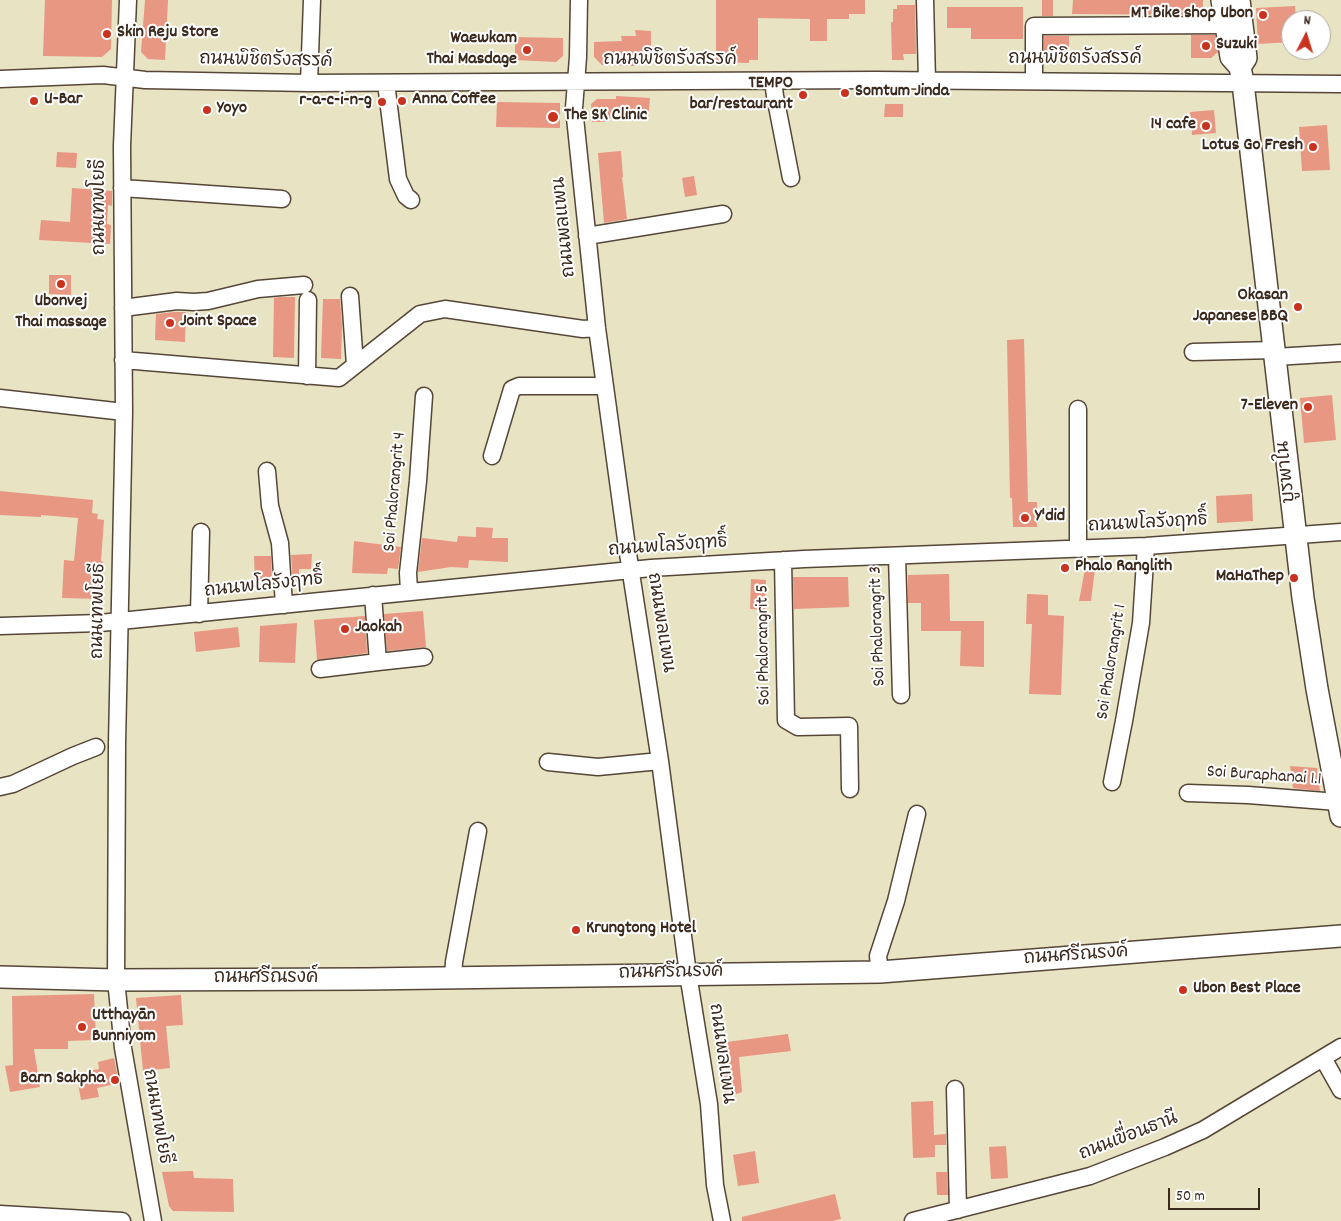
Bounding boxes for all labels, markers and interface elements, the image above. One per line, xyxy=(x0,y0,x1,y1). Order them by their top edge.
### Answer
place label: MT Bike shop Ubon xyxy=(1131,4,1253,26)
marker: MT Bike shop Ubon xyxy=(1257,9,1269,21)
north arrow xyxy=(1281,10,1331,60)
text: N xyxy=(1303,11,1312,31)
place label: Skin Reju Store xyxy=(117,23,219,45)
marker: Skin Reju Store xyxy=(101,28,113,40)
place label: Waewkam Thai Masdage xyxy=(426,29,517,72)
place label: Suzuki xyxy=(1216,35,1257,57)
marker: Suzuki xyxy=(1200,40,1212,52)
marker: Waewkam Thai Masdage xyxy=(521,44,533,56)
street label: ถนนพิชิตรังสรรค์ xyxy=(199,50,333,74)
street label: ถนนพิชิตรังสรรค์ xyxy=(1008,50,1142,72)
street label: ถนนพิชิตรังสรรค์ xyxy=(603,51,737,73)
place label: TEMPO bar/restaurant xyxy=(690,74,793,116)
place label: Somtum Jinda xyxy=(855,82,949,104)
marker: Somtum Jinda xyxy=(839,87,851,99)
marker: TEMPO bar/restaurant xyxy=(797,89,809,101)
place label: U-Bar xyxy=(44,90,82,112)
place label: Anna Coffee xyxy=(412,90,496,112)
place label: r-a-c-i-n-g xyxy=(299,91,372,113)
marker: U-Bar xyxy=(28,95,40,107)
marker: Anna Coffee xyxy=(396,95,408,107)
marker: r-a-c-i-n-g xyxy=(376,96,388,108)
place label: Yoyo xyxy=(217,99,247,121)
marker: Yoyo xyxy=(201,104,213,116)
place label: The SK Clinic xyxy=(564,106,647,128)
marker: The SK Clinic xyxy=(546,110,560,124)
place label: 14 cafe xyxy=(1151,115,1196,137)
marker: 14 cafe xyxy=(1200,120,1212,132)
place label: Lotus Go Fresh xyxy=(1202,136,1303,158)
marker: Lotus Go Fresh xyxy=(1307,141,1319,153)
street label: ถนนเทพโยธี xyxy=(91,159,113,255)
street label: ถนนพลแพน xyxy=(550,176,582,278)
marker: Ubonvej Thai massage xyxy=(55,278,67,290)
place label: Okasan Japanese BBQ xyxy=(1193,286,1288,328)
place label: Ubonvej Thai massage xyxy=(15,292,107,334)
marker: Okasan Japanese BBQ xyxy=(1292,301,1304,313)
place label: Joint Space xyxy=(180,312,257,334)
marker: Joint Space xyxy=(164,317,176,329)
place label: 7-Eleven xyxy=(1241,396,1298,418)
marker: 7-Eleven xyxy=(1302,401,1314,413)
street label: Soi Phalorangrit 4 xyxy=(380,431,412,553)
street label: บูรพาใน xyxy=(1274,440,1302,504)
place label: Y'did xyxy=(1035,507,1065,529)
street label: ถนนพโลรังฤทธิ์ xyxy=(1088,511,1208,539)
marker: Y'did xyxy=(1019,512,1031,524)
street label: ถนนพโลรังฤทธิ์ xyxy=(607,533,729,563)
place label: Phalo Ranglith xyxy=(1075,557,1172,579)
marker: Phalo Ranglith xyxy=(1059,562,1071,574)
street label: ถนนเทพโยธี xyxy=(88,563,112,659)
street label: Soi Phalorangrit 3 xyxy=(866,565,892,687)
place label: MaHaThep xyxy=(1216,567,1284,589)
street label: ถนนพโลรังฤทธิ์ xyxy=(203,570,325,604)
street label: ถนนพลแพน xyxy=(640,571,678,675)
marker: MaHaThep xyxy=(1288,572,1300,584)
street label: Soi Phalorangrit 5 xyxy=(753,584,777,706)
street label: Soi Phalorangrit 1 xyxy=(1093,603,1133,721)
place label: Jaokah xyxy=(355,618,402,640)
marker: Jaokah xyxy=(339,623,351,635)
street label: Soi Buraphanai 1.1 xyxy=(1206,762,1322,792)
place label: Krungtong Hotel xyxy=(586,919,696,941)
marker: Krungtong Hotel xyxy=(570,924,582,936)
street label: ถนนศรีณรงค์ xyxy=(1023,943,1129,971)
street label: ถนนศรีณรงค์ xyxy=(618,962,724,986)
street label: ถนนศรีณรงค์ xyxy=(214,969,318,991)
place label: Ubon Best Place xyxy=(1193,979,1301,1001)
marker: Ubon Best Place xyxy=(1177,984,1189,996)
street label: ถนนพลแพน xyxy=(702,1003,738,1105)
place label: Utthayān Bunniyom xyxy=(92,1006,156,1048)
marker: Utthayān Bunniyom xyxy=(76,1021,88,1033)
street label: ถนนเทพโยธี xyxy=(136,1068,174,1166)
place label: Barn Sakpha xyxy=(20,1069,105,1091)
marker: Barn Sakpha xyxy=(109,1074,121,1086)
street label: ถนนเขื่อนธานี xyxy=(1077,1109,1181,1167)
scale bar xyxy=(1171,1178,1264,1210)
text: 50 m xyxy=(1176,1186,1205,1208)

